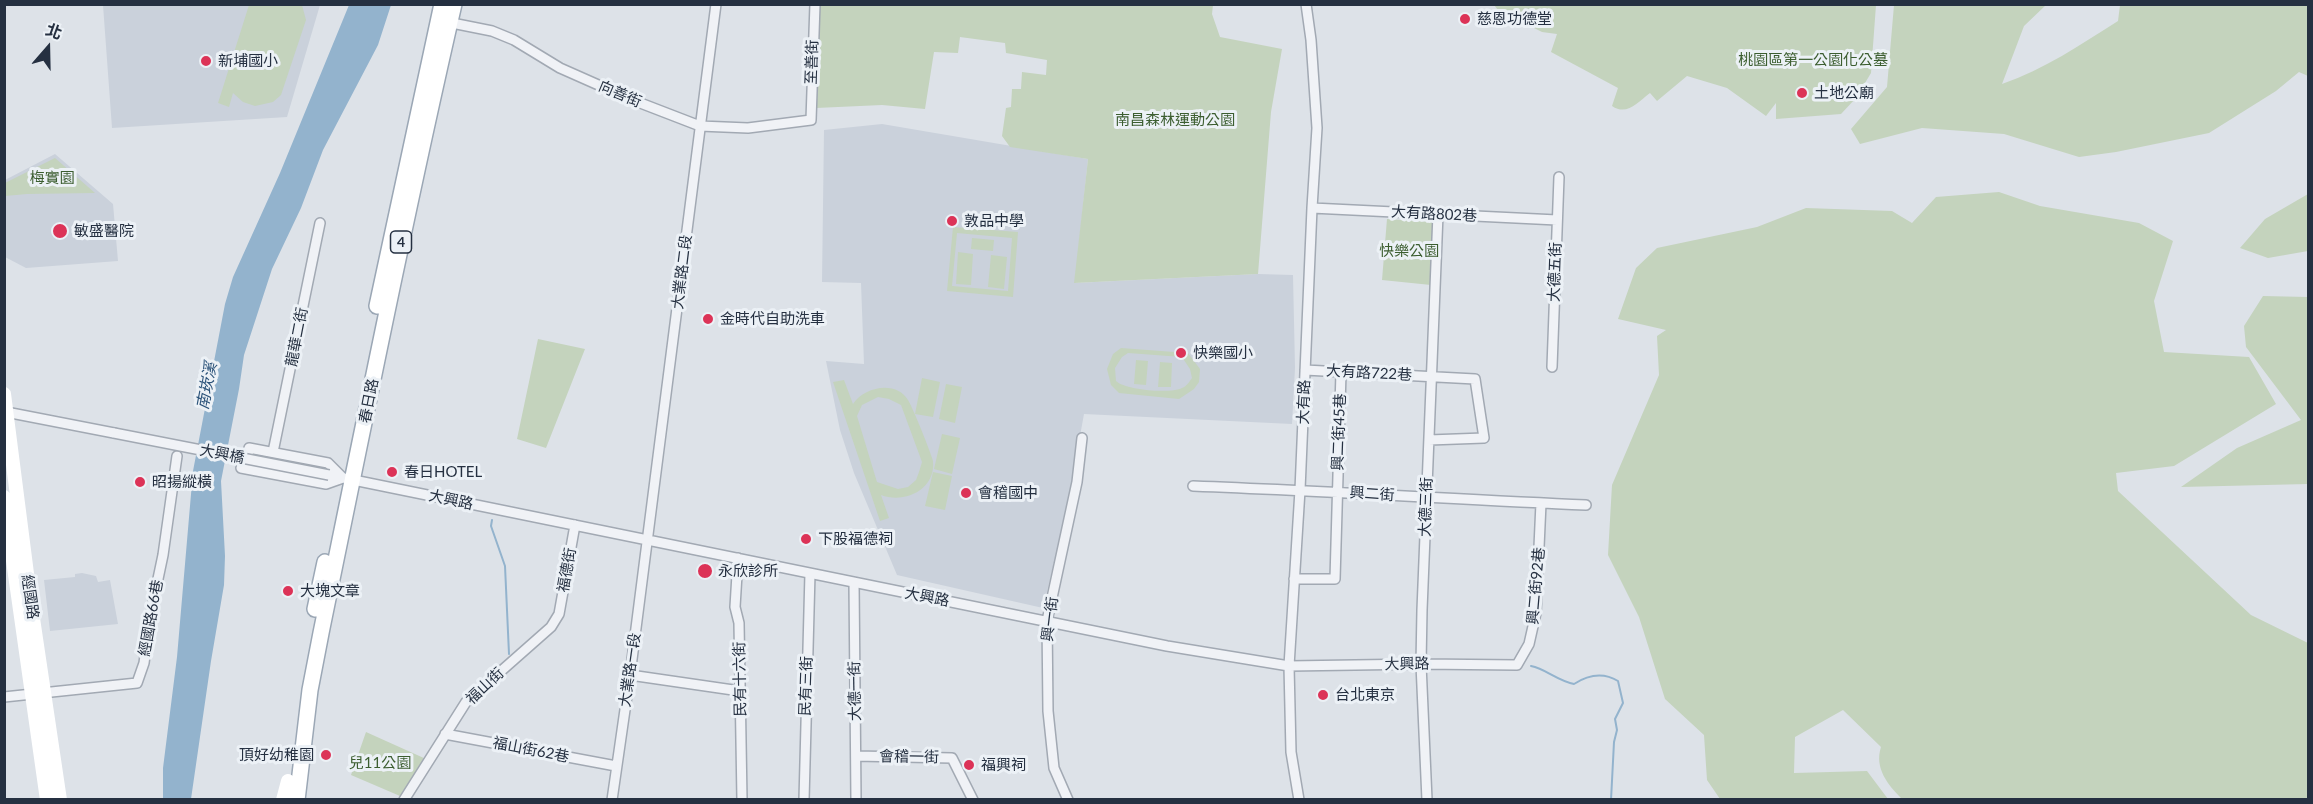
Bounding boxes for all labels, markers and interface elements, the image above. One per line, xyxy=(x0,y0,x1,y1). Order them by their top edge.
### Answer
place label: 慈恩功德堂 xyxy=(1477,10,1552,28)
marker: 慈恩功德堂 xyxy=(1458,12,1472,26)
north arrow xyxy=(18,18,78,78)
text: 北 xyxy=(44,19,65,42)
street label: 至善街 xyxy=(802,39,822,85)
park label: 桃園區第一公園化公墓 xyxy=(1738,51,1888,69)
place label: 新埔國小 xyxy=(218,52,278,70)
marker: 新埔國小 xyxy=(199,54,213,68)
street label: 向善街 xyxy=(596,77,644,111)
place label: 土地公廟 xyxy=(1814,84,1874,102)
marker: 土地公廟 xyxy=(1795,86,1809,100)
park label: 南昌森林運動公園 xyxy=(1115,111,1235,129)
park label: 梅實園 xyxy=(30,169,74,187)
street label: 大有路802巷 xyxy=(1391,203,1477,225)
place label: 敦品中學 xyxy=(964,212,1024,230)
marker: 敦品中學 xyxy=(945,214,959,228)
marker: 敏盛醫院 xyxy=(51,222,69,240)
place label: 敏盛醫院 xyxy=(74,222,134,240)
road number: 4 xyxy=(390,231,412,253)
street label: 大業路二段 xyxy=(668,234,696,310)
park label: 快樂公園 xyxy=(1379,242,1439,260)
street label: 大德五街 xyxy=(1545,242,1565,302)
street label: 龍華二街 xyxy=(282,306,312,368)
place label: 金時代自助洗車 xyxy=(720,310,825,328)
marker: 金時代自助洗車 xyxy=(701,312,715,326)
place label: 快樂國小 xyxy=(1193,344,1253,362)
marker: 快樂國小 xyxy=(1174,346,1188,360)
water label: 南崁溪 xyxy=(193,361,221,411)
street label: 大有路722巷 xyxy=(1326,362,1412,384)
street label: 春日路 xyxy=(356,377,382,425)
street label: 大有路 xyxy=(1294,379,1314,425)
street label: 興二街45巷 xyxy=(1329,393,1349,471)
street label: 大興橋 xyxy=(198,441,246,467)
place label: 春日HOTEL xyxy=(404,463,482,481)
marker: 春日HOTEL xyxy=(385,465,399,479)
place label: 昭揚縱橫 xyxy=(152,473,212,491)
marker: 昭揚縱橫 xyxy=(133,475,147,489)
street label: 大德三街 xyxy=(1416,477,1436,537)
street label: 興二街 xyxy=(1349,483,1395,505)
place label: 會稽國中 xyxy=(978,484,1038,502)
marker: 會稽國中 xyxy=(959,486,973,500)
street label: 大興路 xyxy=(427,487,475,513)
place label: 下股福德祠 xyxy=(818,530,893,548)
marker: 下股福德祠 xyxy=(799,532,813,546)
street label: 福德街 xyxy=(554,546,580,594)
street label: 興二街92巷 xyxy=(1524,547,1548,625)
marker: 永欣診所 xyxy=(696,562,714,580)
place label: 永欣診所 xyxy=(718,562,778,580)
street label: 經國路 xyxy=(18,573,42,621)
street label: 經國路66巷 xyxy=(135,578,167,658)
place label: 大塊文章 xyxy=(300,582,360,600)
marker: 大塊文章 xyxy=(281,584,295,598)
street label: 大興路 xyxy=(903,584,951,610)
street label: 興一街 xyxy=(1038,596,1062,642)
street label: 大業路一段 xyxy=(616,632,644,708)
street label: 民有十六街 xyxy=(730,641,750,717)
street label: 大興路 xyxy=(1384,655,1430,673)
street label: 民有三街 xyxy=(796,656,816,716)
street label: 大德一街 xyxy=(845,661,865,721)
street label: 福山街 xyxy=(462,664,508,708)
place label: 台北東京 xyxy=(1335,686,1395,704)
marker: 台北東京 xyxy=(1316,688,1330,702)
street label: 福山街62巷 xyxy=(491,734,571,766)
place label: 頂好幼稚園 xyxy=(239,746,314,764)
street label: 會稽一街 xyxy=(879,747,939,767)
marker: 頂好幼稚園 xyxy=(319,748,333,762)
park label: 兒11公園 xyxy=(349,754,411,772)
place label: 福興祠 xyxy=(981,756,1026,774)
marker: 福興祠 xyxy=(962,758,976,772)

